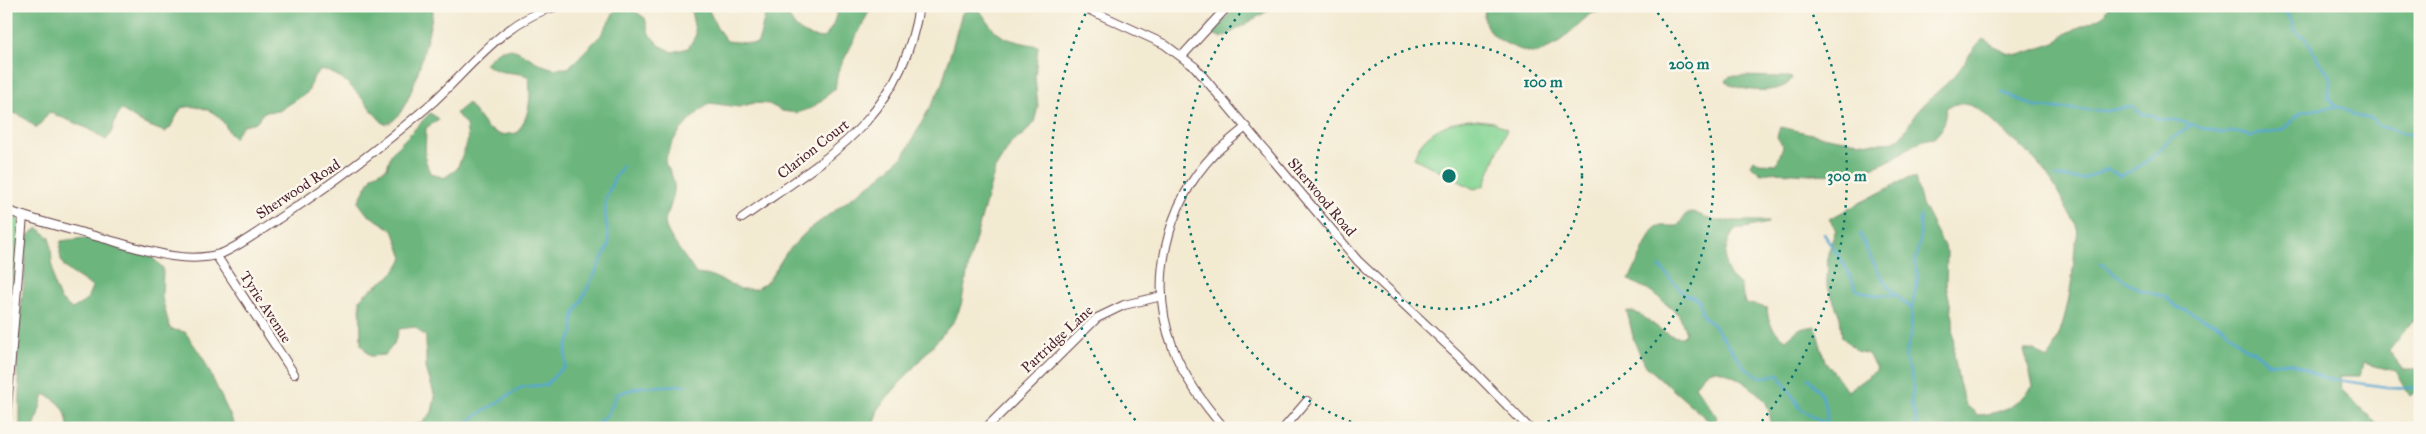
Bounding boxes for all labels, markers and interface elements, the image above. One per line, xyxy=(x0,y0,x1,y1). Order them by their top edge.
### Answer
text: 200 m xyxy=(1669,55,1710,73)
text: 100 m xyxy=(1523,73,1563,91)
street label: Clarion Court xyxy=(774,115,853,183)
street label: Sherwood Road xyxy=(1284,154,1360,240)
street label: Sherwood Road xyxy=(253,155,344,223)
centre of rings xyxy=(1440,167,1458,185)
text: 300 m xyxy=(1827,167,1867,186)
street label: Tyrie Avenue xyxy=(236,268,296,346)
street label: Partridge Lane xyxy=(1018,301,1096,377)

